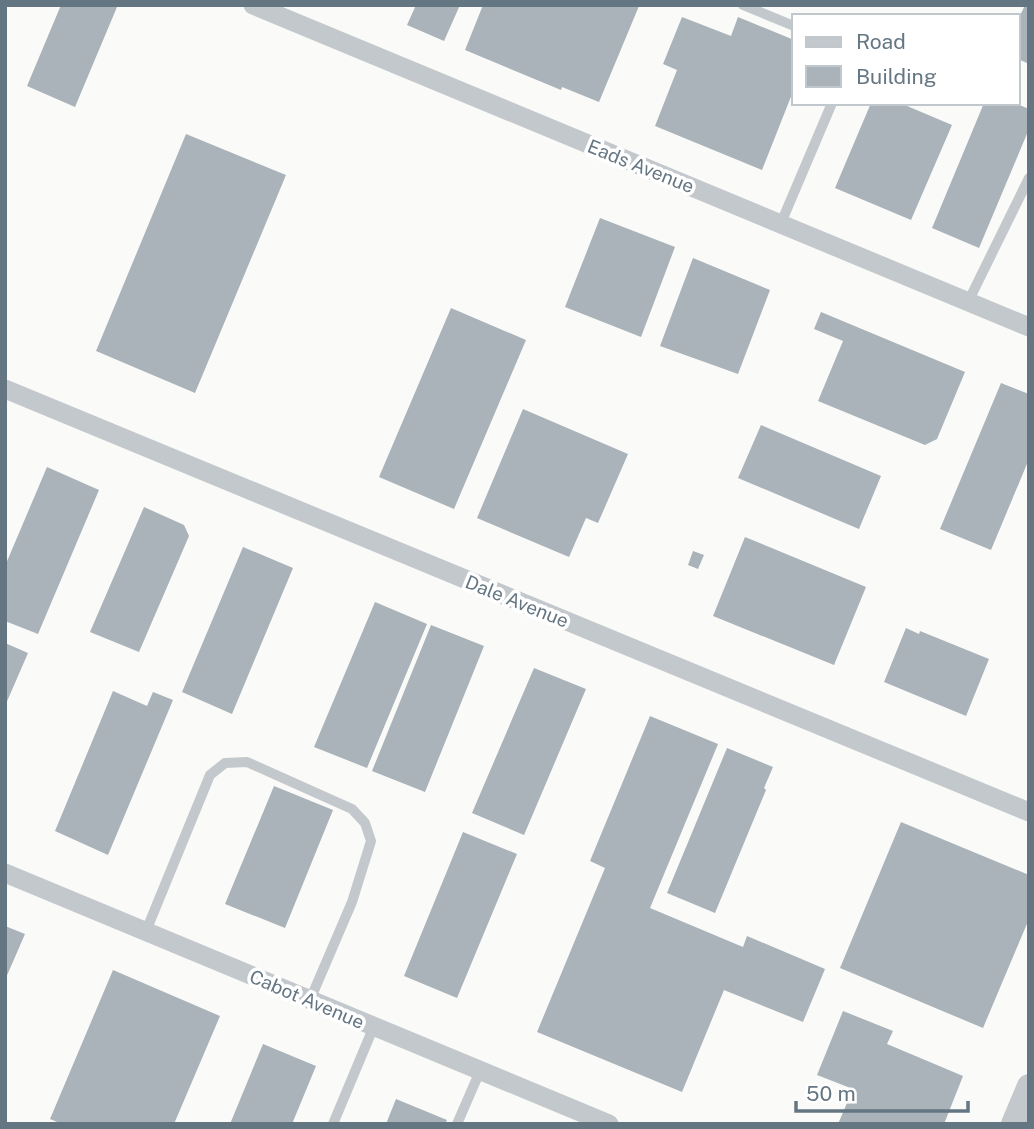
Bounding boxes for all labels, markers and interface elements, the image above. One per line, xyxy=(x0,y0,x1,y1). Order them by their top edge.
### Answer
legend xyxy=(792,14,1020,105)
text: Road xyxy=(856,29,906,54)
text: Building xyxy=(856,64,937,89)
street label: Eads Avenue xyxy=(585,135,697,197)
street label: Dale Avenue xyxy=(462,570,572,632)
street label: Cabot Avenue xyxy=(246,965,368,1033)
scale bar xyxy=(796,1070,968,1114)
text: 50 m xyxy=(806,1081,856,1106)

